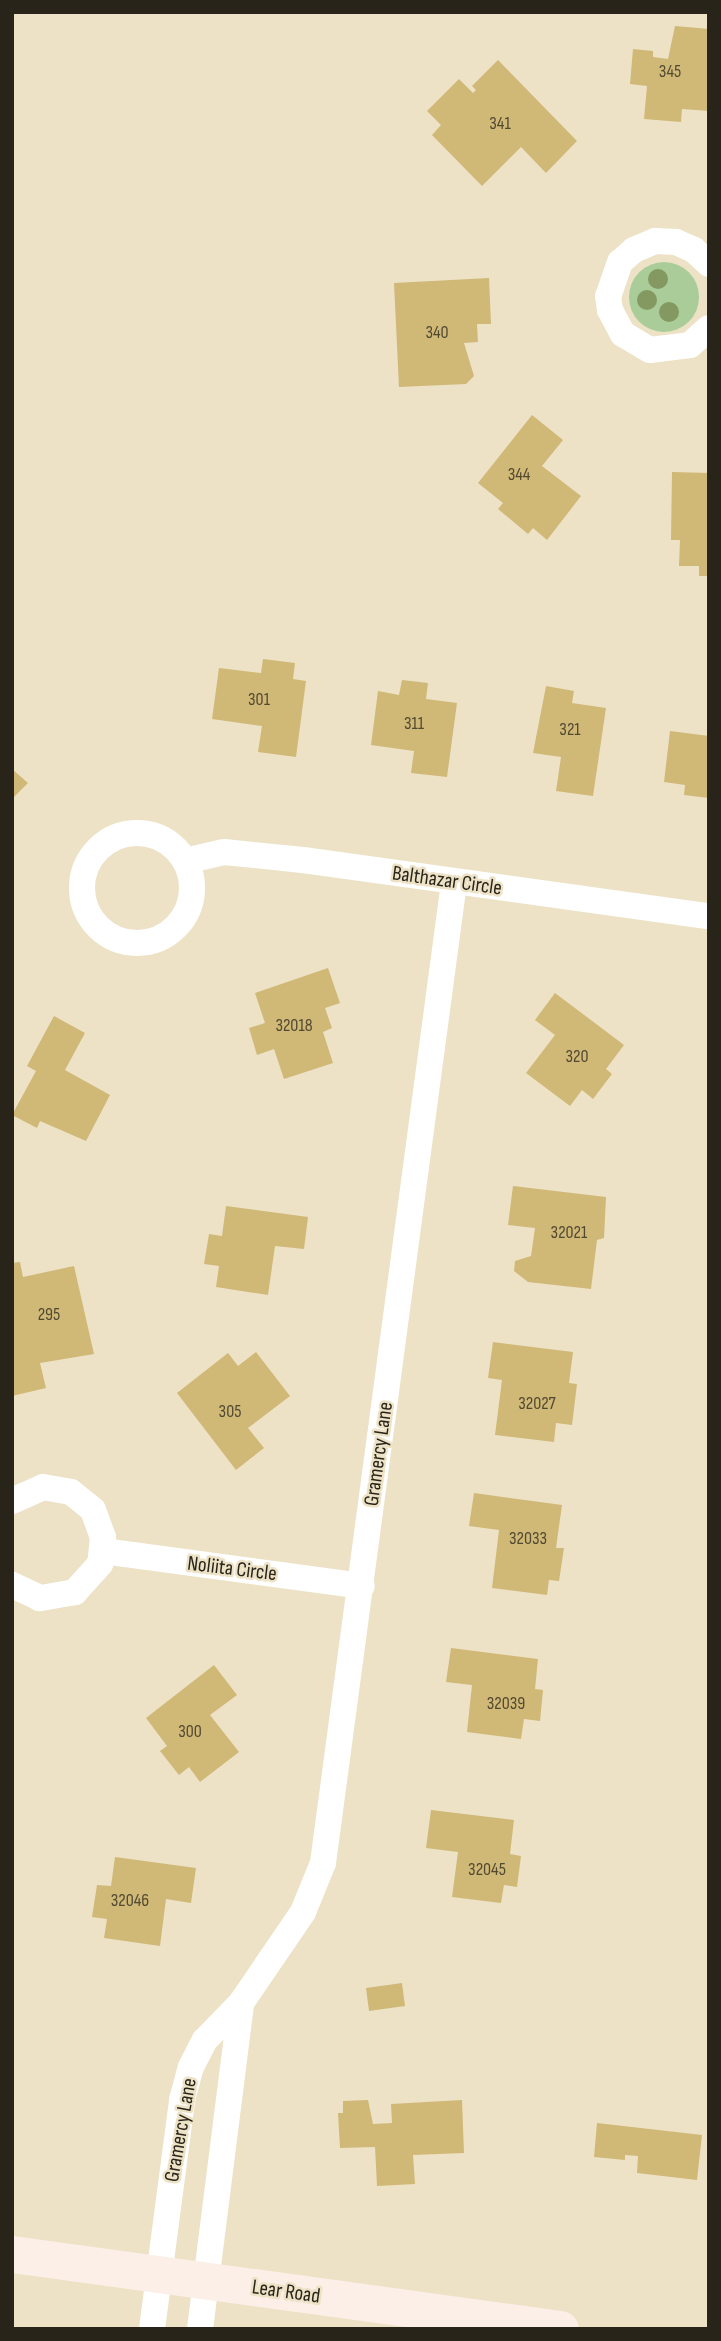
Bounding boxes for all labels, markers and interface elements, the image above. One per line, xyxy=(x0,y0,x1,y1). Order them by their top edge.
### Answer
house number: 345 xyxy=(659,61,681,83)
house number: 341 xyxy=(489,113,511,135)
house number: 340 xyxy=(425,322,449,344)
house number: 344 xyxy=(508,464,530,486)
house number: 301 xyxy=(248,689,270,711)
house number: 311 xyxy=(404,713,424,735)
house number: 321 xyxy=(559,719,581,741)
street label: Balthazar Circle xyxy=(391,861,503,901)
house number: 32018 xyxy=(275,1015,313,1037)
house number: 320 xyxy=(565,1046,589,1068)
house number: 32021 xyxy=(551,1222,587,1244)
house number: 295 xyxy=(38,1304,60,1326)
house number: 32027 xyxy=(518,1393,556,1415)
street label: Gramercy Lane xyxy=(359,1400,399,1508)
house number: 305 xyxy=(219,1401,241,1423)
house number: 32033 xyxy=(509,1528,547,1550)
street label: Noliita Circle xyxy=(186,1551,278,1587)
house number: 32039 xyxy=(487,1693,525,1715)
house number: 300 xyxy=(178,1721,202,1743)
house number: 32045 xyxy=(468,1859,506,1881)
house number: 32046 xyxy=(111,1890,149,1912)
street label: Gramercy Lane xyxy=(159,2076,203,2184)
street label: Lear Road xyxy=(250,2275,322,2309)

